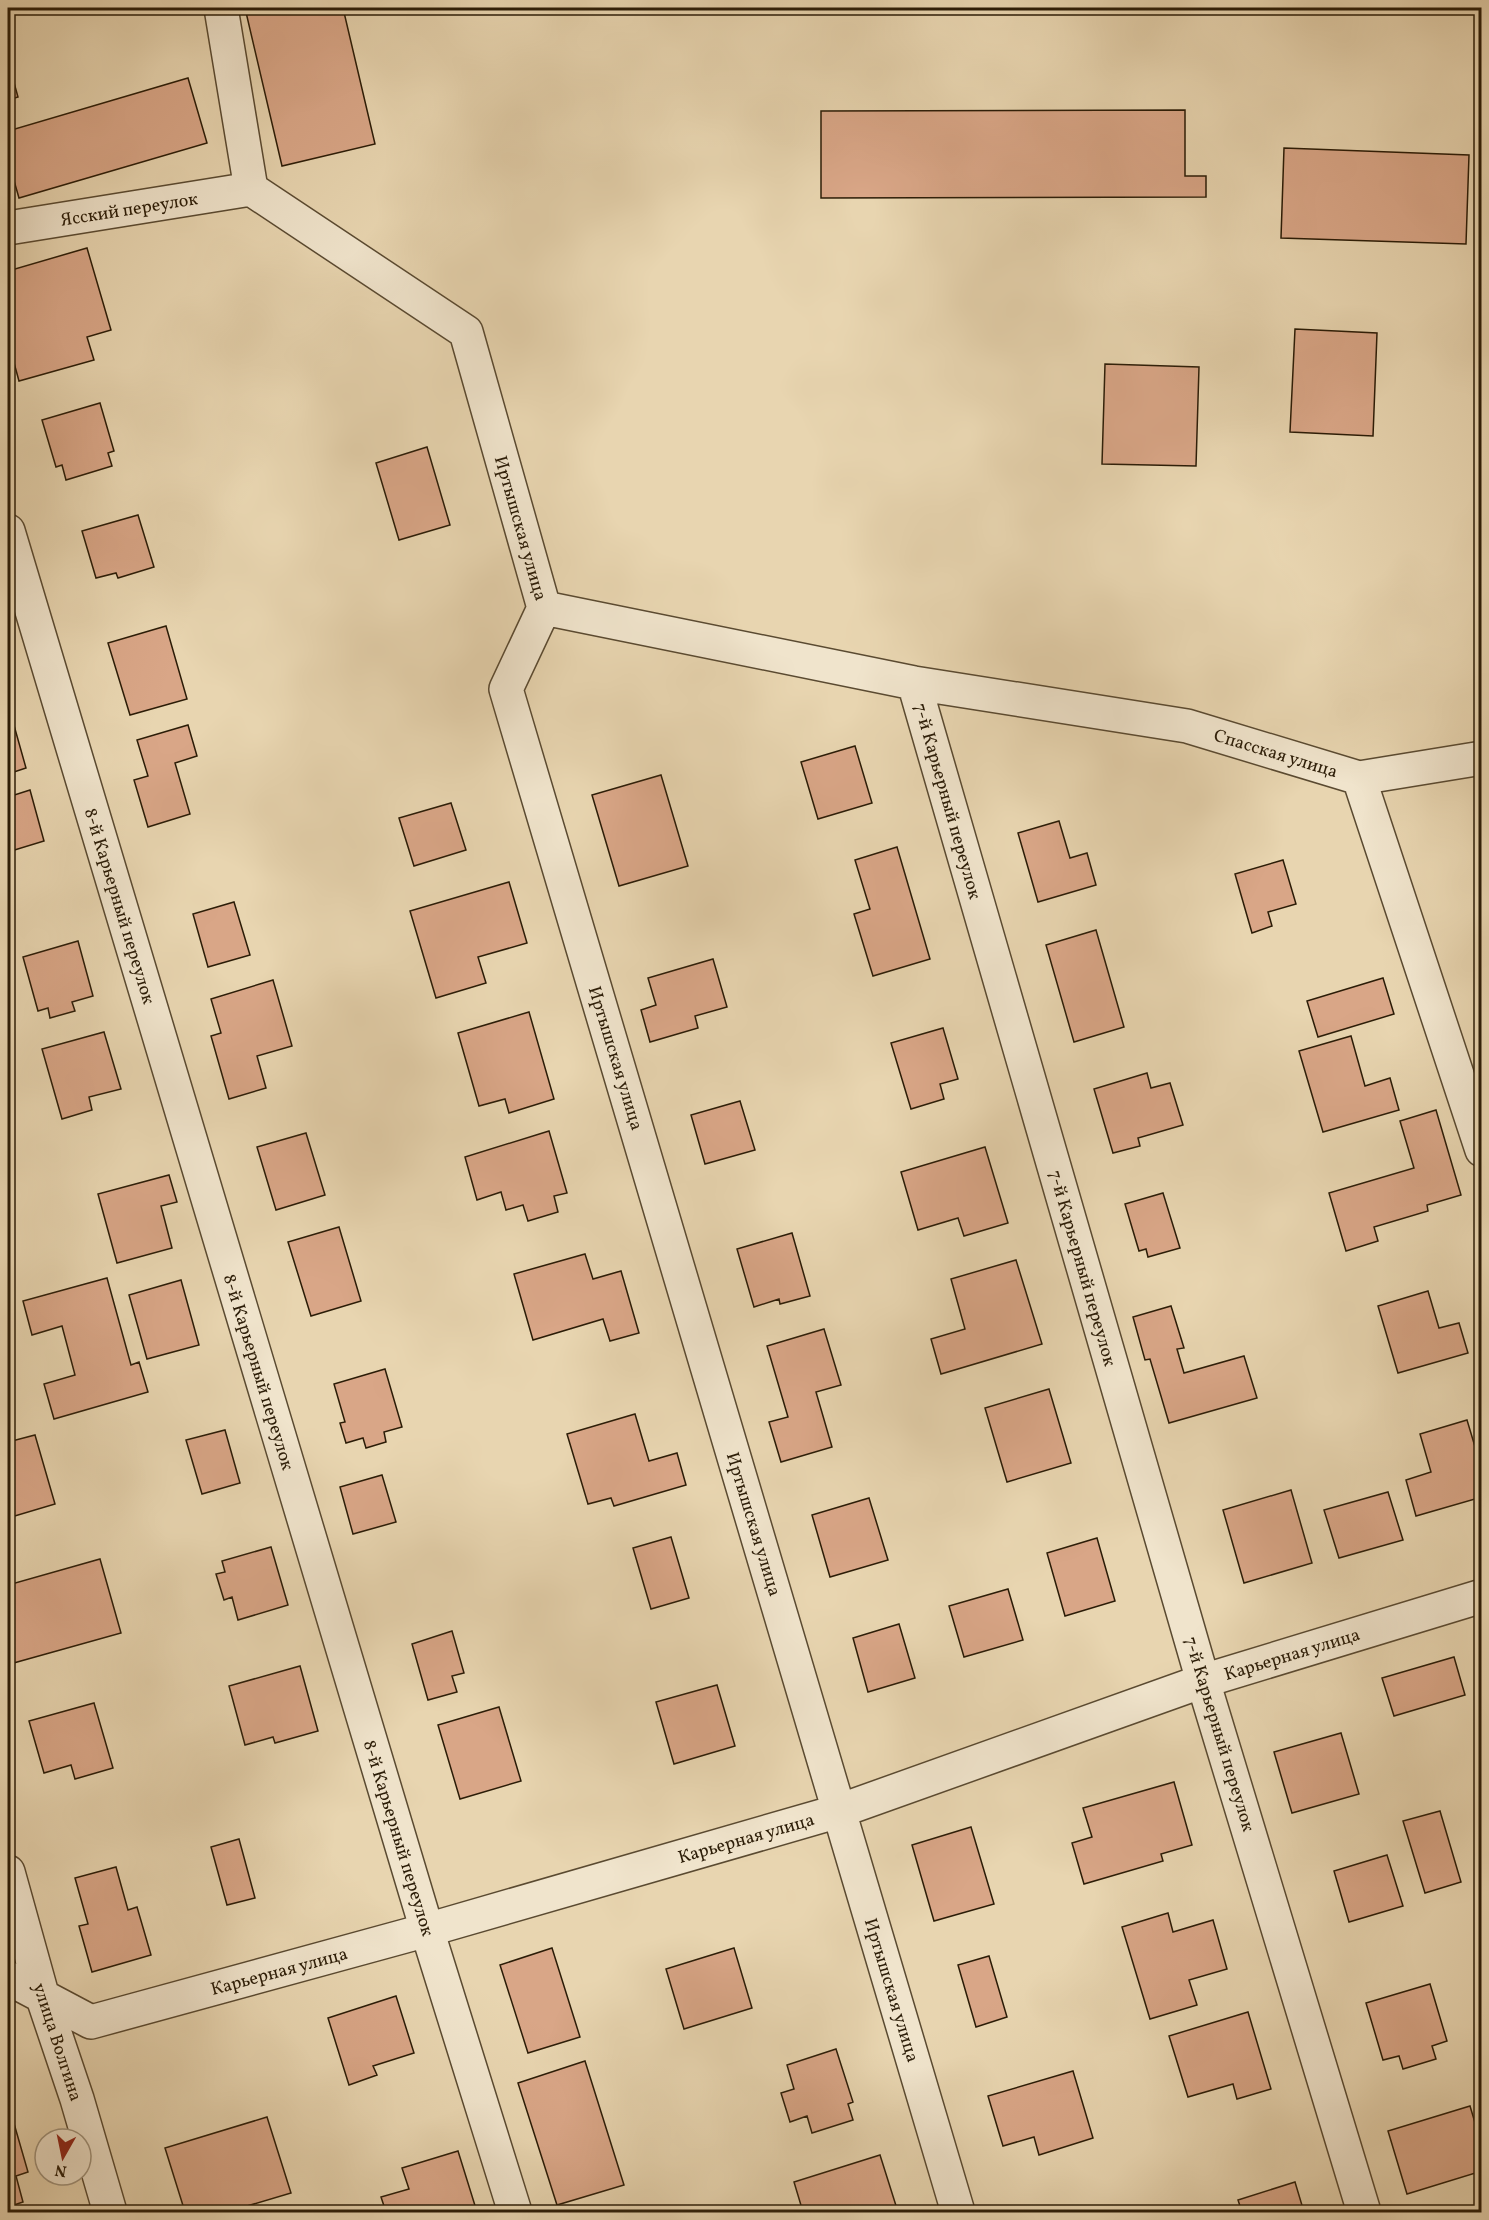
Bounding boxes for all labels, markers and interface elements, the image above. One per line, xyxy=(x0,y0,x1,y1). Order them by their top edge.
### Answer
street label: Ясский переулок xyxy=(59,187,200,234)
street label: Иртышская улица xyxy=(487,453,552,604)
street label: 7-й Карьерный переулок xyxy=(907,701,987,903)
street label: Спасская улица xyxy=(1211,724,1341,785)
street label: 8-й Карьерный переулок xyxy=(77,805,160,1008)
street label: Иртышская улица xyxy=(581,983,648,1134)
street label: 7-й Карьерный переулок xyxy=(1042,1168,1122,1370)
street label: 8-й Карьерный переулок xyxy=(216,1271,299,1474)
street label: Иртышская улица xyxy=(719,1449,786,1600)
street label: Карьерная улица xyxy=(1221,1623,1364,1688)
street label: 7-й Карьерный переулок xyxy=(1177,1634,1260,1835)
street label: 8-й Карьерный переулок xyxy=(356,1737,439,1940)
street label: Карьерная улица xyxy=(675,1808,818,1871)
street label: Иртышская улица xyxy=(857,1915,924,2066)
street label: Карьерная улица xyxy=(208,1942,351,2003)
street label: улица Волгина xyxy=(26,1980,87,2105)
north arrow xyxy=(33,2127,93,2187)
text: N xyxy=(53,2158,68,2182)

